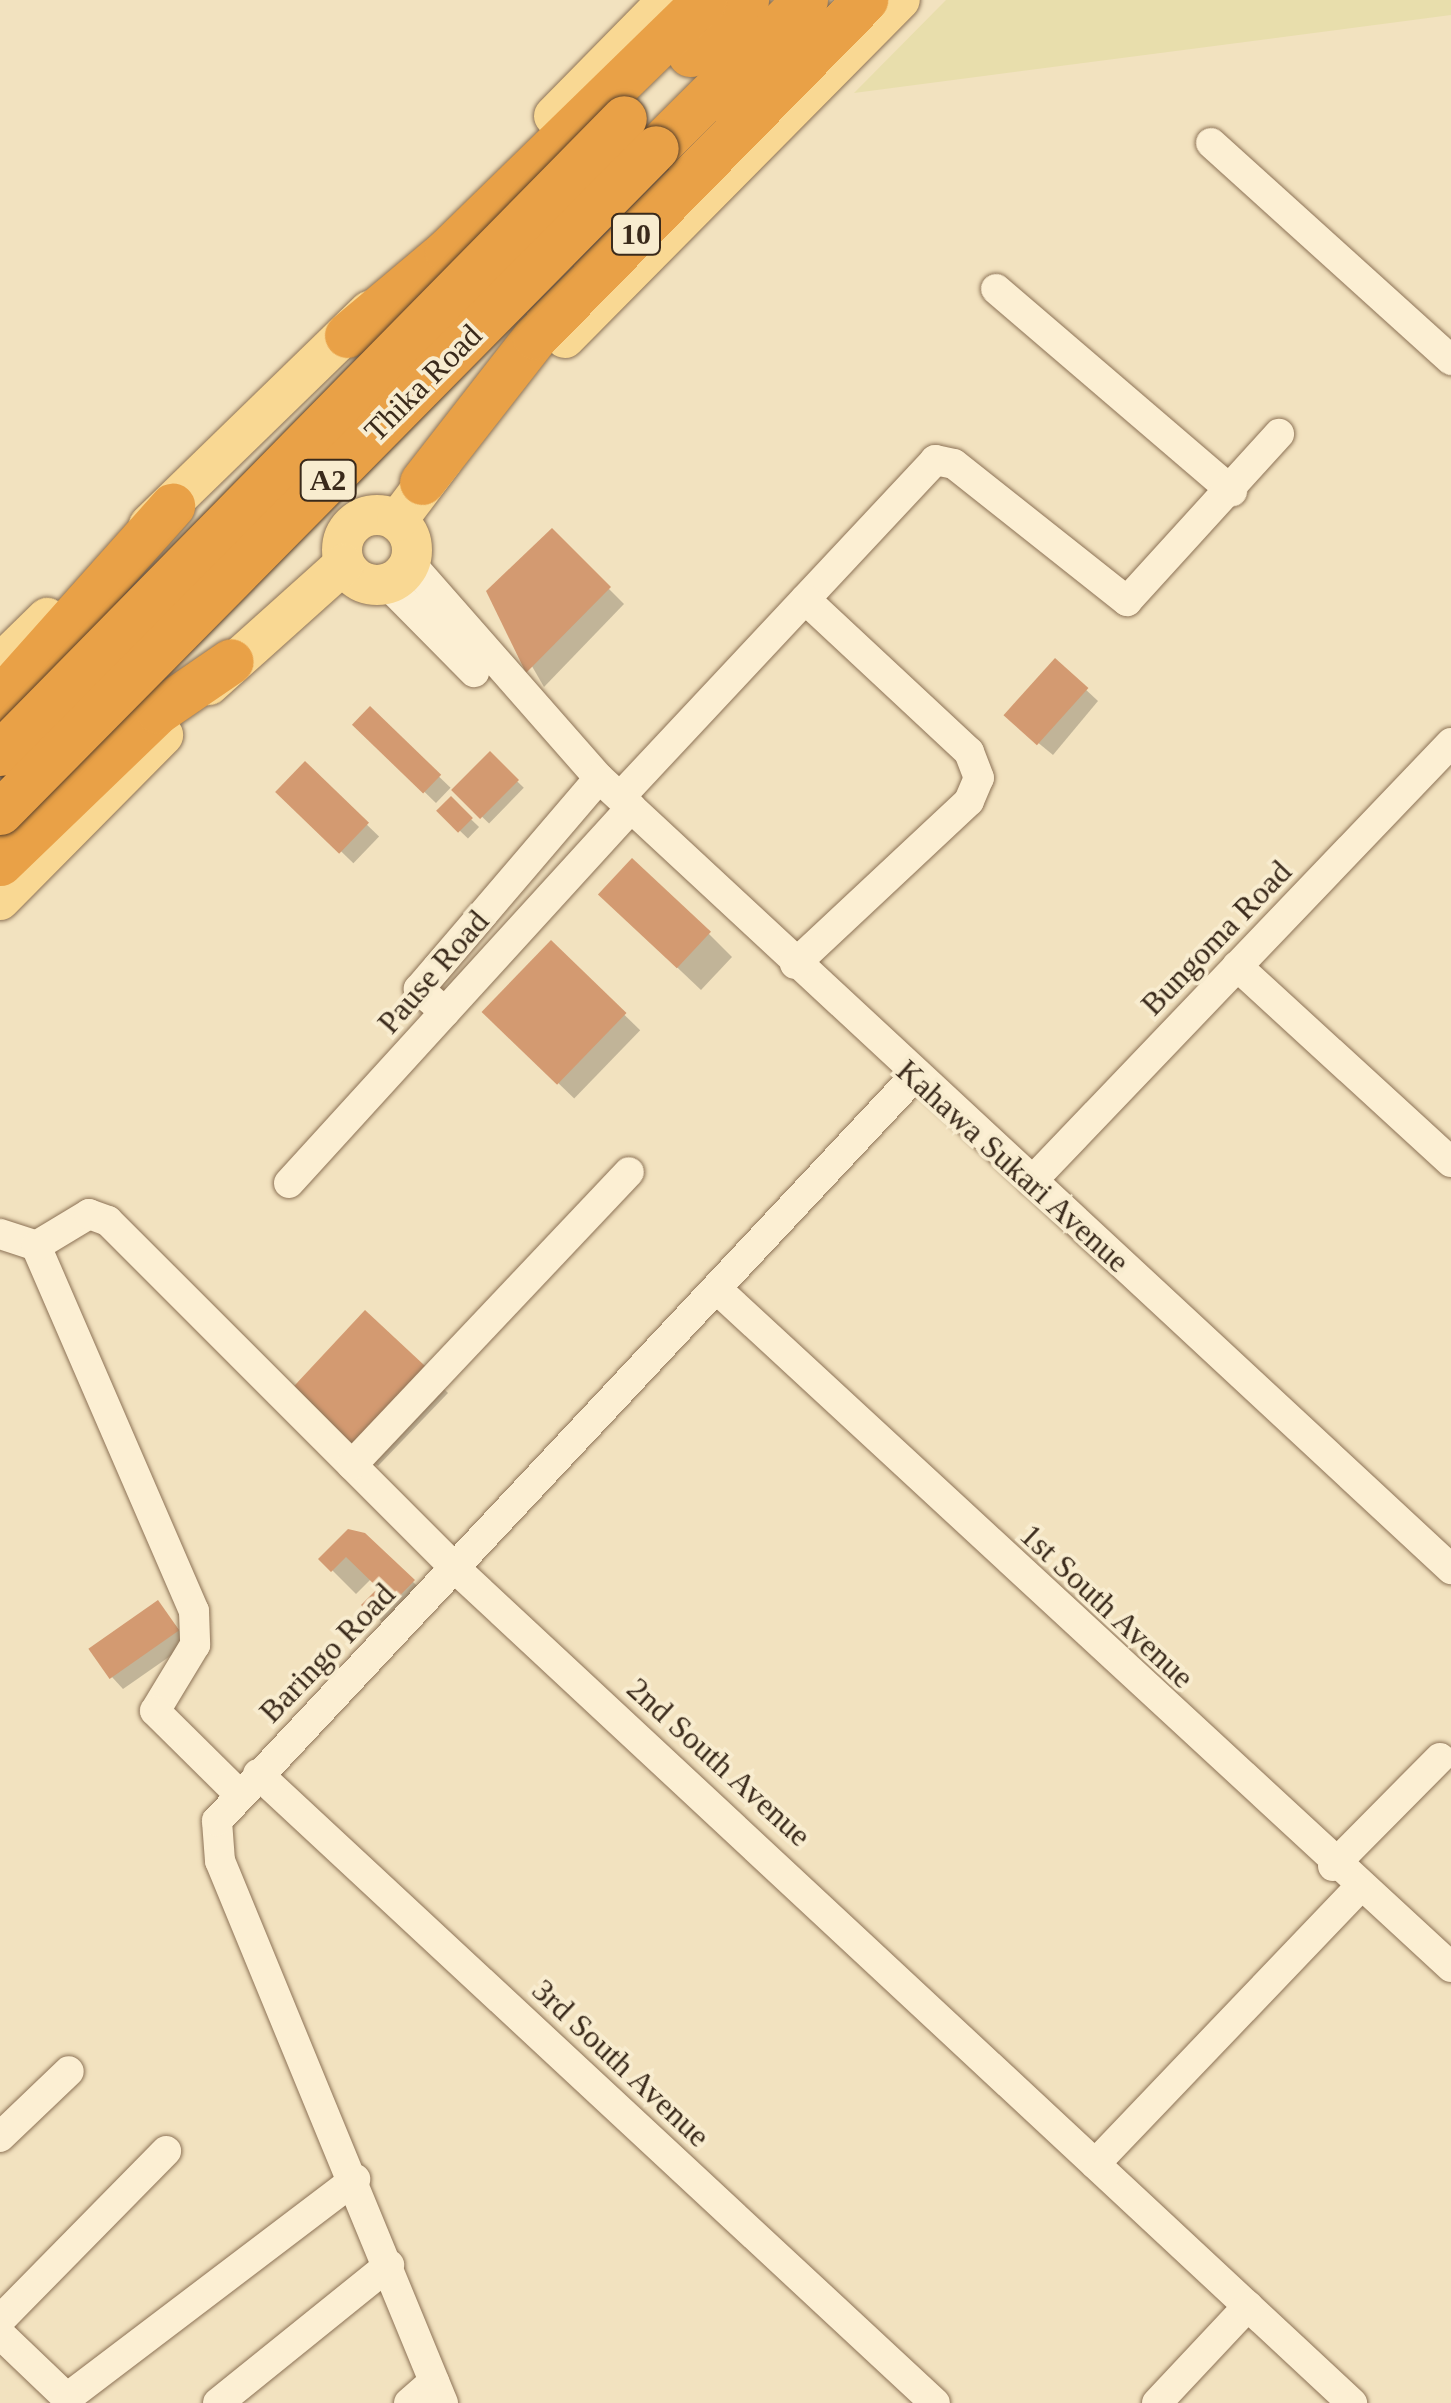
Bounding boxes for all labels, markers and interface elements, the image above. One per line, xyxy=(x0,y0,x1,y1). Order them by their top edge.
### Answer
road number: 10 xyxy=(611,209,661,259)
street label: Thika Road xyxy=(356,316,490,450)
road number: A2 xyxy=(298,455,358,505)
street label: Bungoma Road xyxy=(1133,853,1299,1023)
street label: Pause Road xyxy=(369,903,497,1041)
street label: Kahawa Sukari Avenue xyxy=(888,1051,1138,1281)
street label: 1st South Avenue xyxy=(1012,1515,1202,1697)
street label: Baringo Road xyxy=(251,1575,403,1731)
street label: 2nd South Avenue xyxy=(619,1669,819,1855)
street label: 3rd South Avenue xyxy=(524,1970,718,2156)

